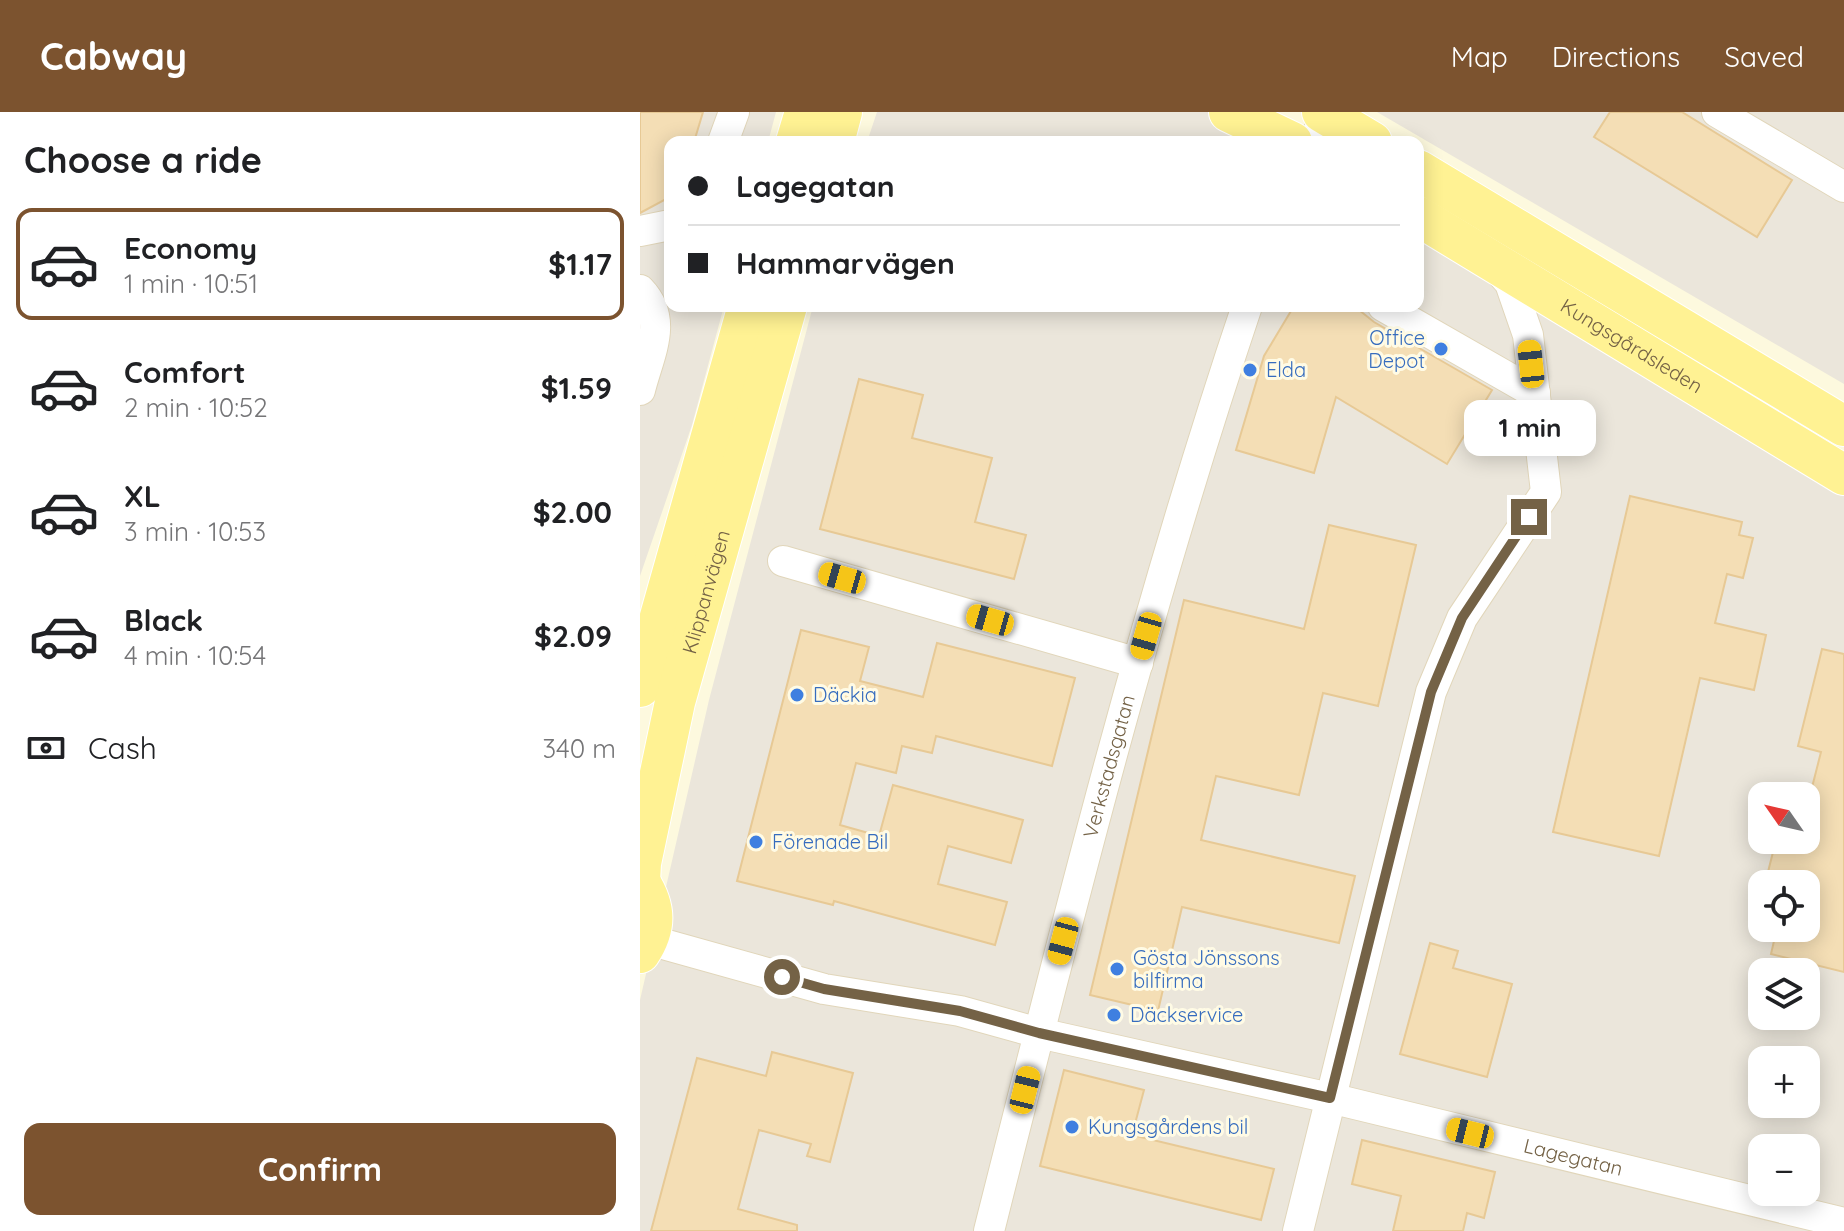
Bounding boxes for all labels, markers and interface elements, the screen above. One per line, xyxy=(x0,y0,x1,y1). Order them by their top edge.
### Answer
text: Cabway xyxy=(40,32,187,80)
text: Map xyxy=(1451,39,1508,74)
text: Directions xyxy=(1552,39,1680,74)
text: Saved xyxy=(1724,39,1804,74)
text: Choose a ride xyxy=(24,137,262,182)
text: Lagegatan xyxy=(736,167,895,205)
icon: car xyxy=(28,228,100,300)
text: Economy xyxy=(124,229,257,267)
text: Hammarvägen xyxy=(736,244,955,282)
text: $1.17 xyxy=(548,245,612,283)
text: 1 min · 10:51 xyxy=(124,267,258,300)
street label: Kungsgårdsleden xyxy=(1556,293,1708,398)
place label: Office Depot xyxy=(1368,325,1425,373)
car xyxy=(1517,339,1545,389)
marker: Office Depot xyxy=(1432,340,1450,358)
icon: car xyxy=(28,352,100,424)
text: Comfort xyxy=(124,353,245,391)
place label: Elda xyxy=(1266,357,1306,382)
marker: Elda xyxy=(1241,361,1259,379)
text: $1.59 xyxy=(541,369,612,407)
text: 2 min · 10:52 xyxy=(124,391,268,424)
callout: 1 min xyxy=(1463,401,1595,457)
text: 1 min xyxy=(1499,411,1562,444)
icon: car xyxy=(28,476,100,548)
text: XL xyxy=(124,477,161,515)
text: $2.00 xyxy=(533,493,612,531)
route end xyxy=(1511,499,1547,535)
text: 3 min · 10:53 xyxy=(124,515,266,548)
street label: Klippanvägen xyxy=(676,527,735,657)
car xyxy=(816,560,868,596)
icon: car xyxy=(28,600,100,672)
text: Black xyxy=(124,601,203,639)
car xyxy=(964,602,1016,638)
car xyxy=(1128,610,1164,662)
text: $2.09 xyxy=(534,617,612,655)
text: 4 min · 10:54 xyxy=(124,639,266,672)
place label: Däckia xyxy=(813,682,877,707)
marker: Däckia xyxy=(788,686,806,704)
street label: Verkstadsgatan xyxy=(1077,692,1140,840)
icon: cash xyxy=(24,726,68,770)
text: Cash xyxy=(88,729,157,767)
text: 340 m xyxy=(542,732,616,765)
north arrow xyxy=(1748,782,1820,854)
map controls xyxy=(1748,782,1820,1206)
place label: Förenade Bil xyxy=(772,829,888,854)
marker: Förenade Bil xyxy=(747,833,765,851)
button: locate xyxy=(1748,870,1820,942)
car xyxy=(1045,915,1081,967)
place label: Gösta Jönssons bilfirma xyxy=(1133,945,1280,993)
button: layers xyxy=(1748,958,1820,1030)
route start xyxy=(764,959,800,995)
marker: Gösta Jönssons bilfirma xyxy=(1108,960,1126,978)
place label: Däckservice xyxy=(1130,1002,1243,1027)
marker: Däckservice xyxy=(1105,1006,1123,1024)
button: + xyxy=(1748,1046,1820,1118)
car xyxy=(1008,1064,1042,1116)
place label: Kungsgårdens bil xyxy=(1088,1114,1248,1139)
car xyxy=(1444,1116,1496,1150)
marker: Kungsgårdens bil xyxy=(1063,1118,1081,1136)
button: Confirm xyxy=(24,1123,616,1215)
street label: Lagegatan xyxy=(1521,1133,1625,1181)
button: − xyxy=(1748,1134,1820,1206)

